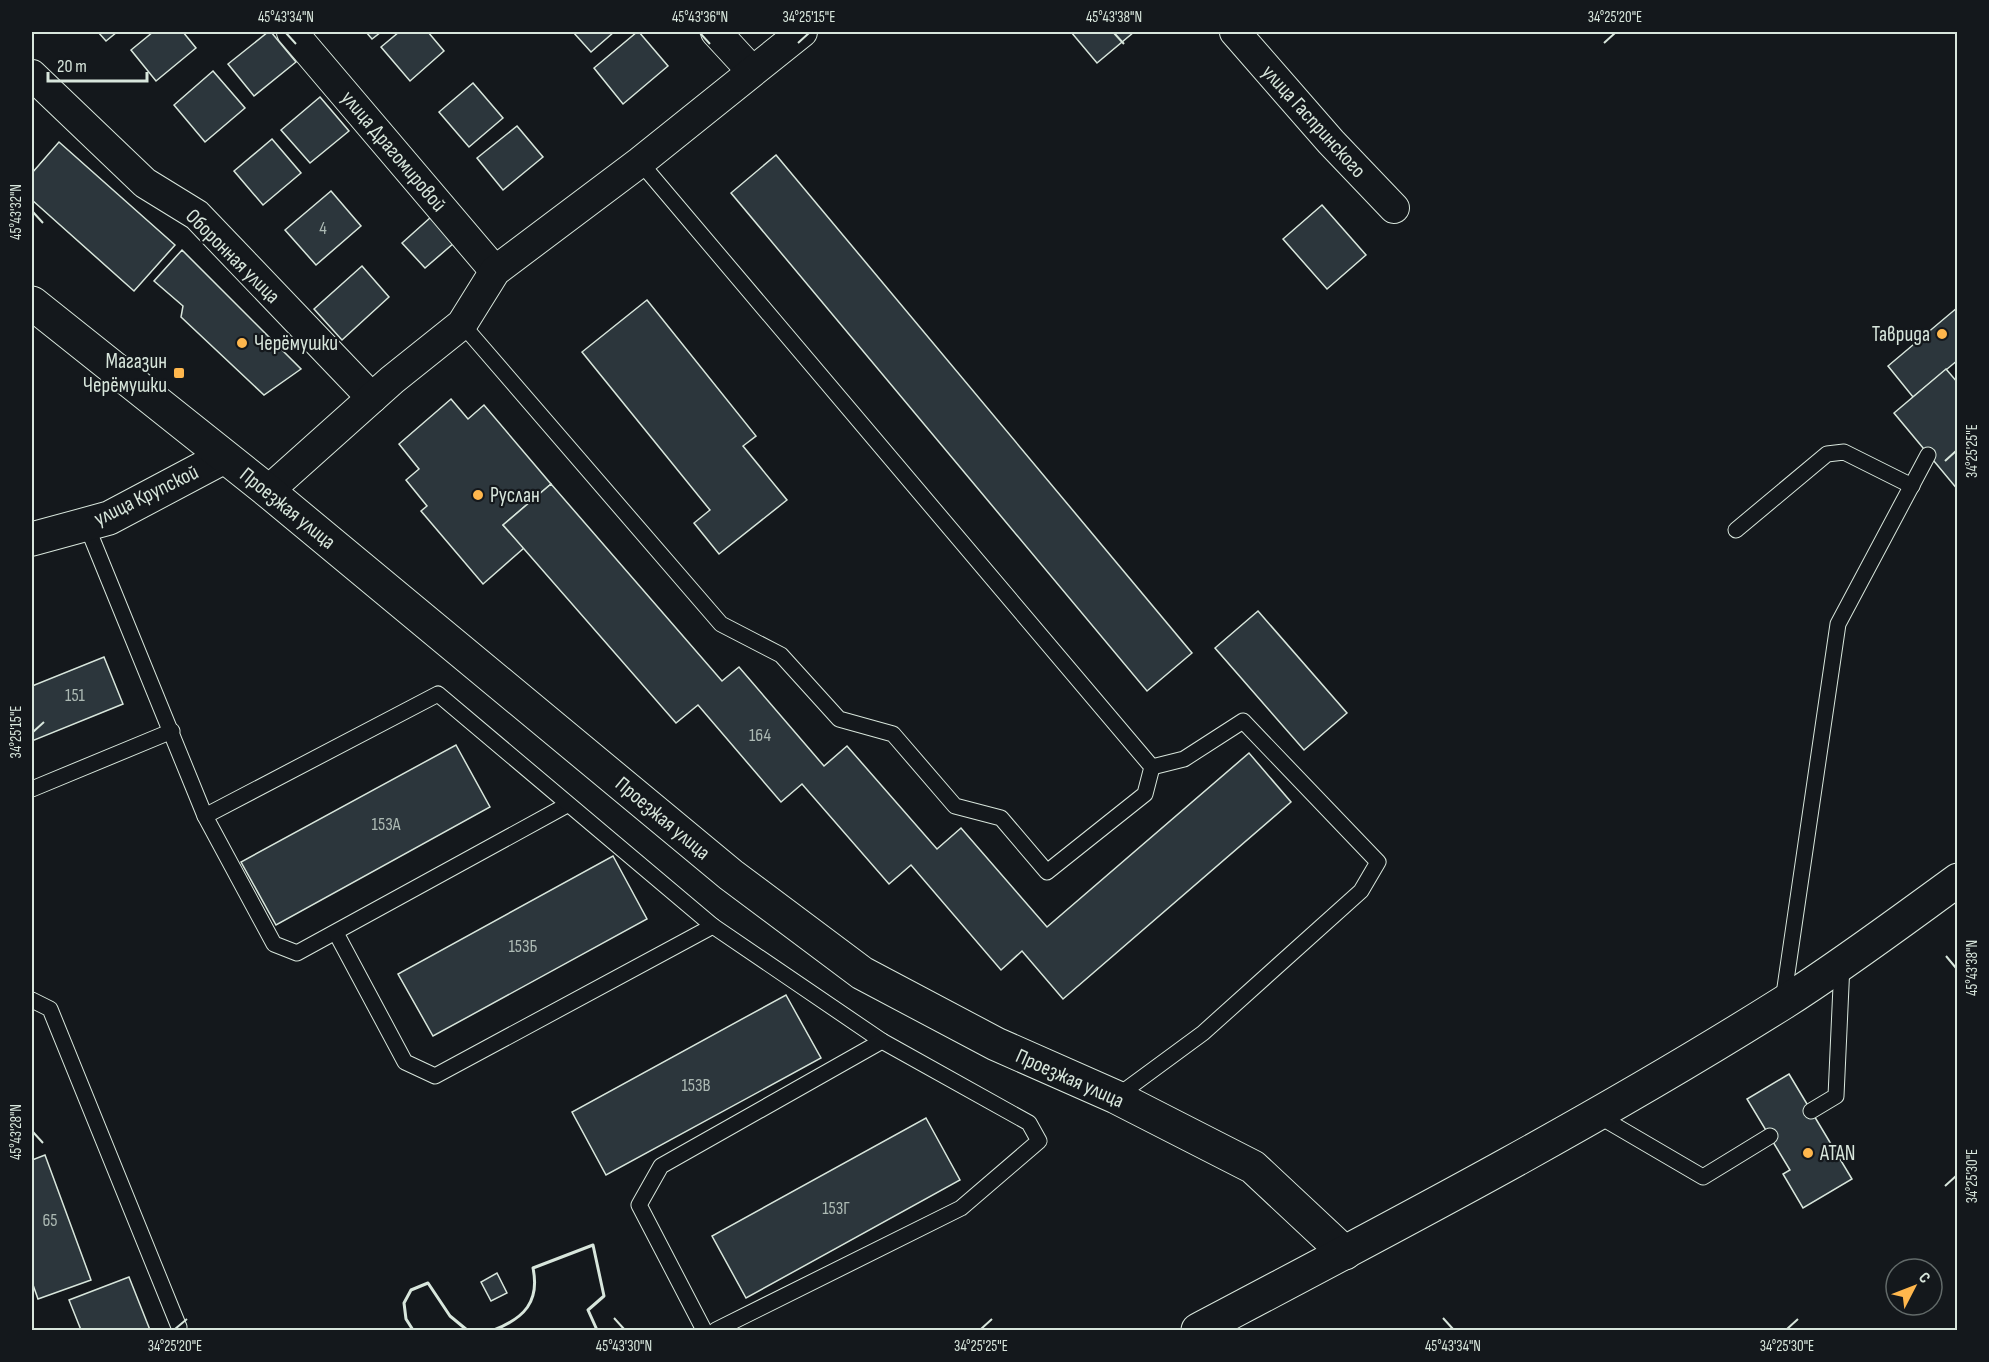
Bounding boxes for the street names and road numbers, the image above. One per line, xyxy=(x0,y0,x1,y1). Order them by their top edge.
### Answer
street label: улица Гаспринского xyxy=(1256,60,1371,183)
street label: улица Драгомировой xyxy=(336,86,452,217)
street label: Оборонная улица xyxy=(180,204,285,309)
street label: улица Крупской xyxy=(90,459,202,531)
street label: Проезжая улица xyxy=(235,462,341,555)
street label: Проезжая улица xyxy=(610,772,715,865)
street label: Проезжая улица xyxy=(1012,1043,1128,1113)

